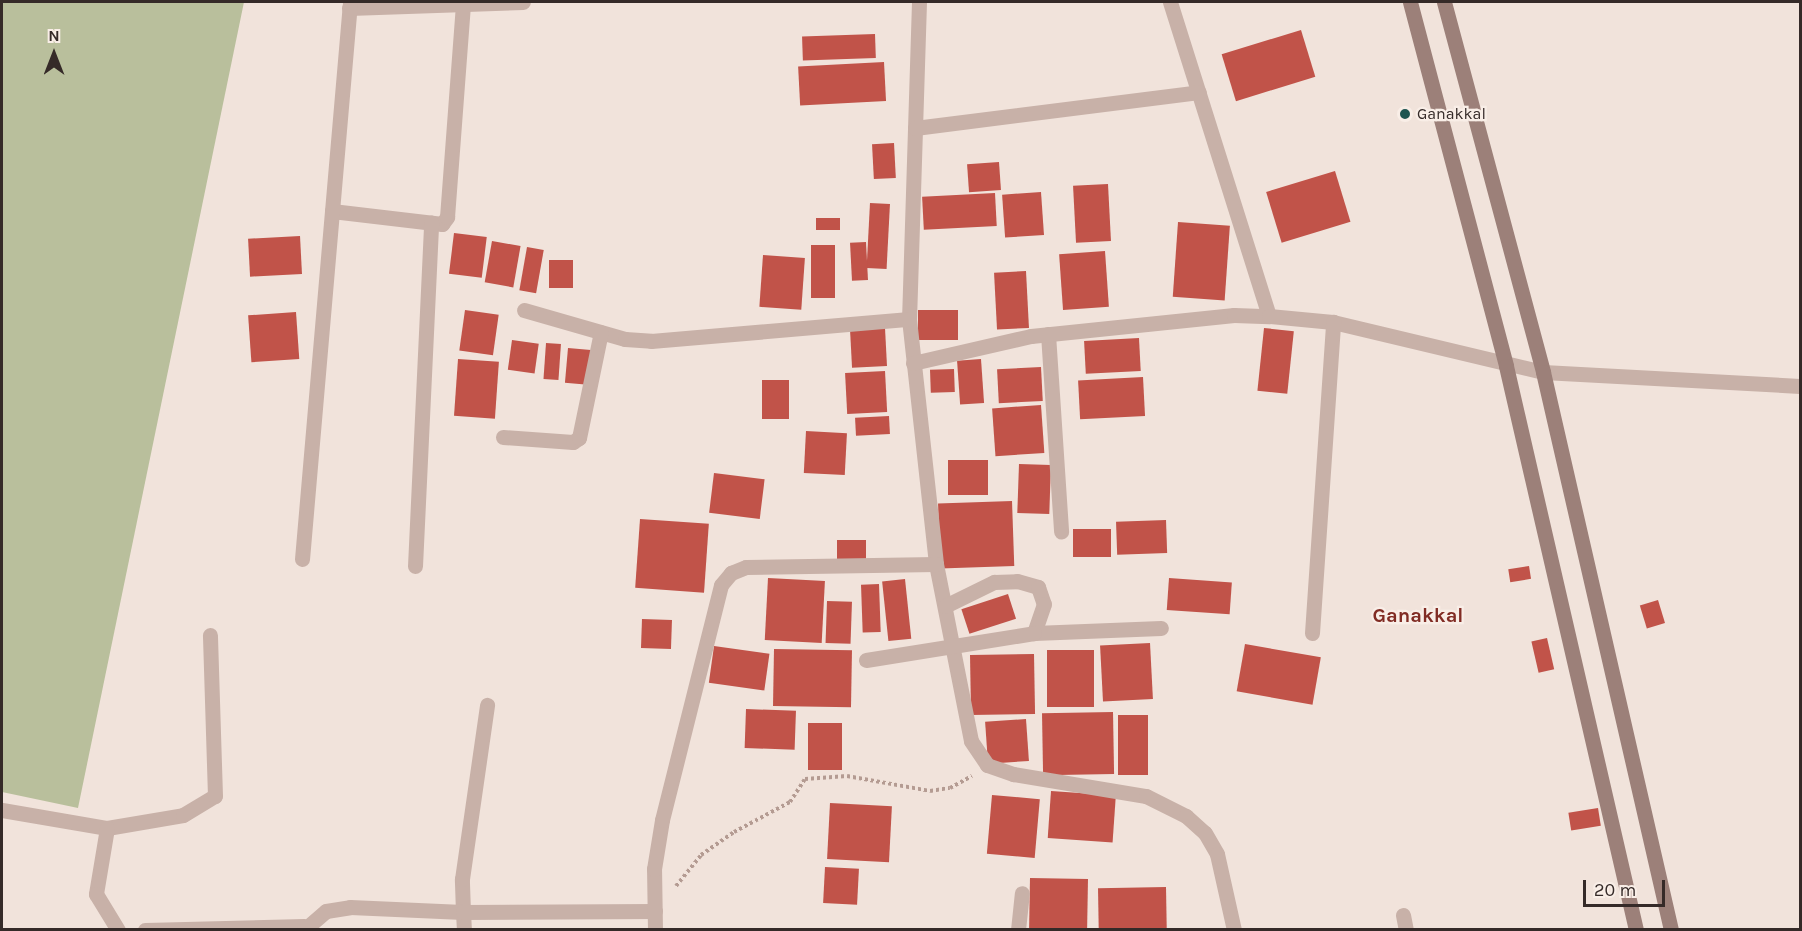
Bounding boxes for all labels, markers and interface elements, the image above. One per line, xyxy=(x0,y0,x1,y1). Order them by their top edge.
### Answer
north arrow xyxy=(24,24,84,84)
text: N xyxy=(48,26,60,45)
place label: Ganakkal xyxy=(1417,104,1486,124)
marker: Ganakkal xyxy=(1398,107,1412,121)
district label: Ganakkal xyxy=(1373,603,1463,627)
scale bar xyxy=(1586,868,1668,906)
text: 20 m xyxy=(1594,879,1636,901)

